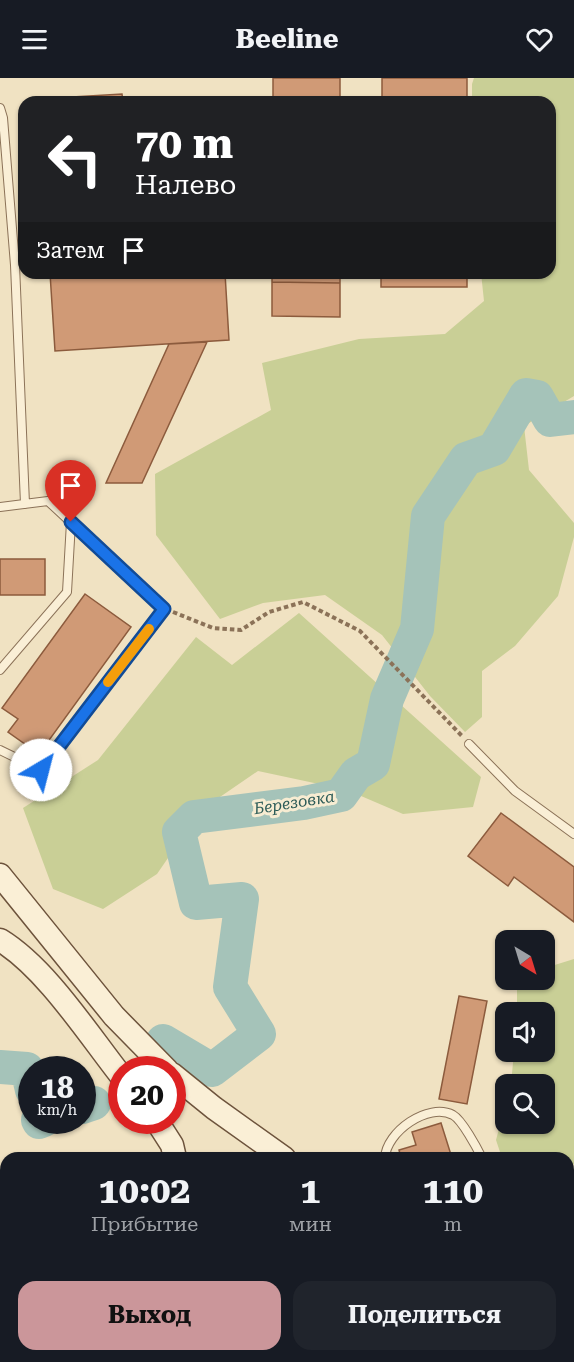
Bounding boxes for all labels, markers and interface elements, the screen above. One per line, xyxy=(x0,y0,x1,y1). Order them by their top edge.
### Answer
icon: menu xyxy=(18,23,51,56)
text: Beeline xyxy=(235,23,339,55)
icon: heart xyxy=(523,23,556,56)
text: 70 m xyxy=(135,119,233,168)
icon: left xyxy=(36,120,114,198)
text: Налево xyxy=(135,169,236,201)
icon: arrive xyxy=(117,234,150,267)
text: Затем xyxy=(36,238,105,263)
pin xyxy=(45,460,96,522)
icon: arrive xyxy=(54,469,87,502)
position arrow xyxy=(9,738,73,802)
water label: Березовка xyxy=(251,787,336,818)
north arrow xyxy=(495,930,555,990)
map controls xyxy=(495,930,555,1134)
button: sound xyxy=(495,1002,555,1062)
speed limit sign: 20 xyxy=(108,1056,186,1134)
text: 18 xyxy=(40,1070,74,1105)
button: search xyxy=(495,1074,555,1134)
text: km/h xyxy=(37,1101,77,1119)
text: 10:02 xyxy=(99,1170,190,1212)
text: 1 xyxy=(300,1170,320,1212)
text: 110 xyxy=(423,1170,483,1212)
text: Прибытие xyxy=(91,1212,198,1236)
text: мин xyxy=(289,1212,332,1236)
text: m xyxy=(444,1212,462,1236)
button: Выход xyxy=(18,1281,281,1350)
button: Поделиться xyxy=(293,1281,556,1350)

